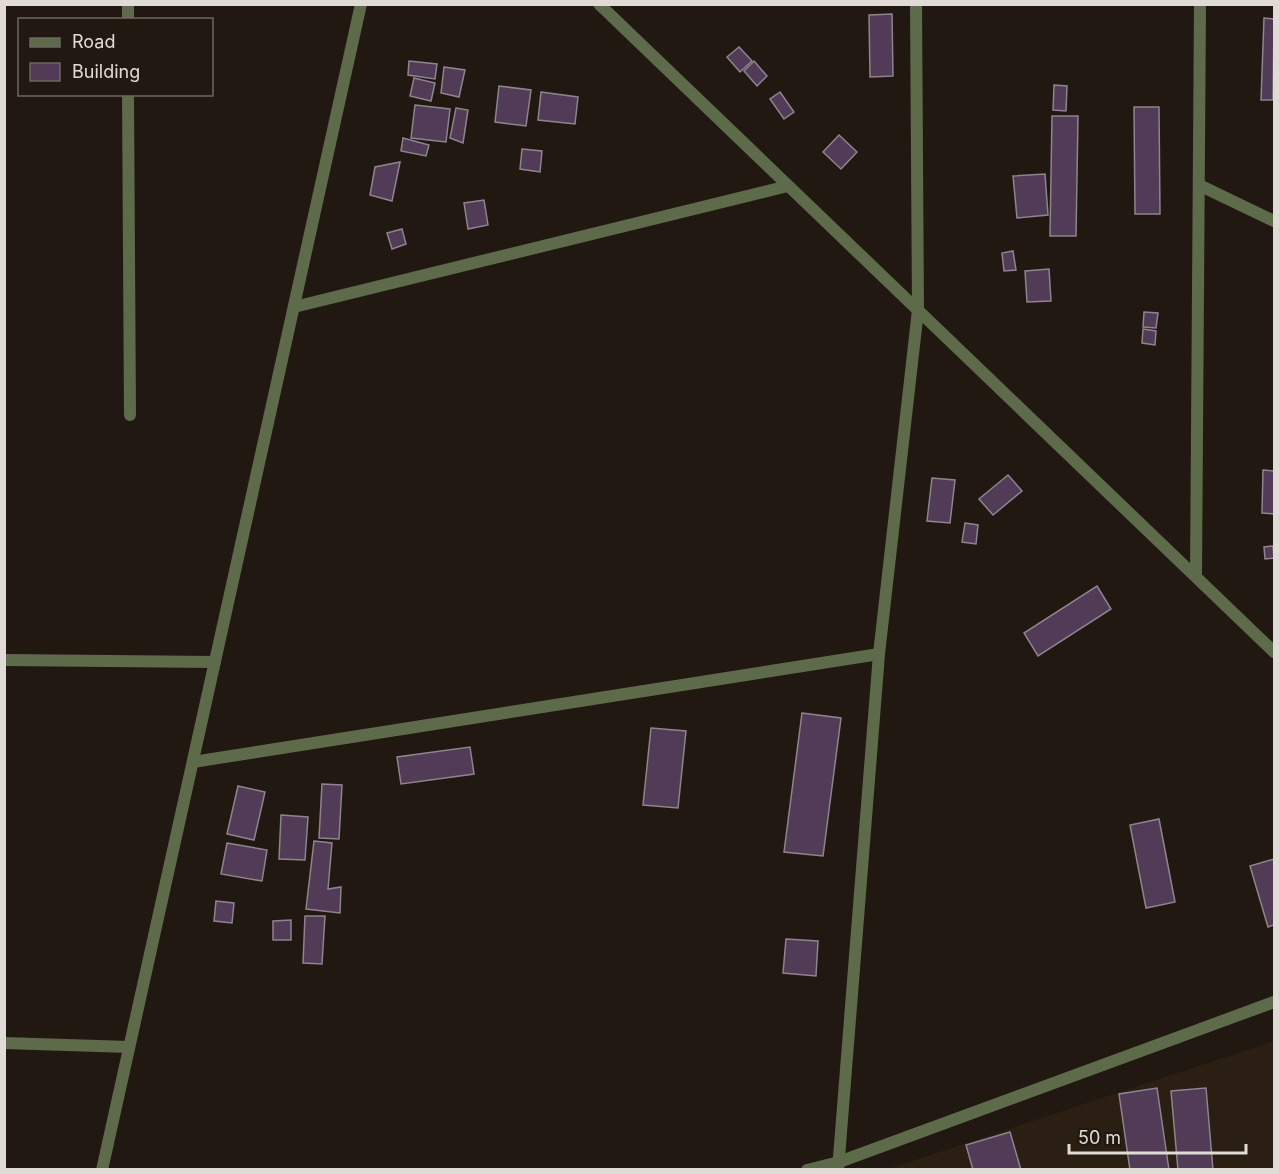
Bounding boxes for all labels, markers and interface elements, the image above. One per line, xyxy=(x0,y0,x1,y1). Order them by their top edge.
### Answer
legend xyxy=(18,18,213,96)
text: Road xyxy=(72,31,115,52)
text: Building xyxy=(72,61,140,82)
scale bar xyxy=(1069,1117,1246,1155)
text: 50 m xyxy=(1078,1127,1121,1148)

